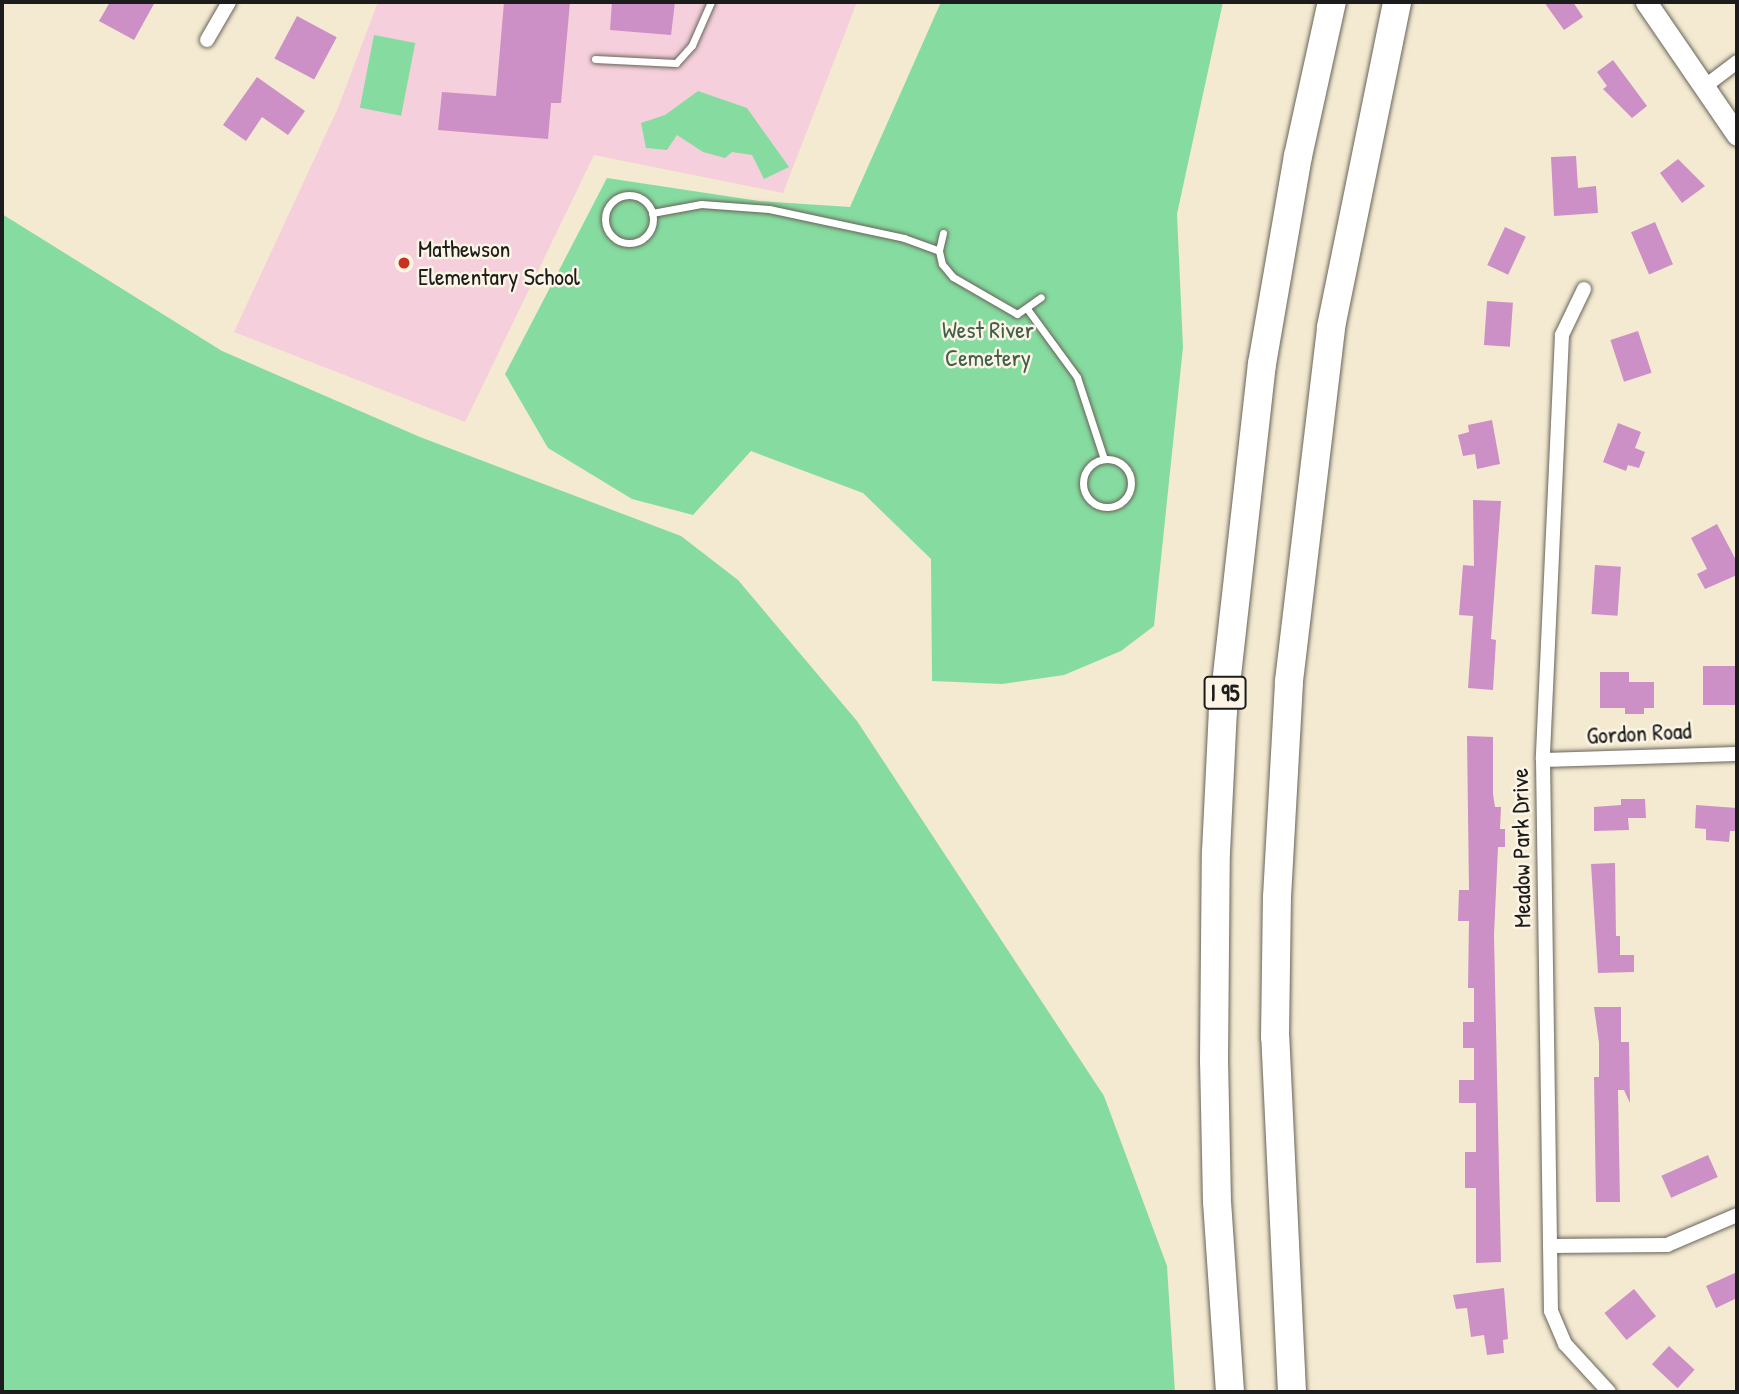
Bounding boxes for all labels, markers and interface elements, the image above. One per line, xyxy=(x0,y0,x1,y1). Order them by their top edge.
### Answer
place label: Mathewson Elementary School xyxy=(418,235,580,291)
marker: Mathewson Elementary School xyxy=(396,255,412,271)
park label: West River Cemetery xyxy=(942,316,1034,372)
road number: I 95 xyxy=(1202,674,1248,712)
street label: Gordon Road xyxy=(1586,716,1692,750)
street label: Meadow Park Drive xyxy=(1505,768,1537,928)

